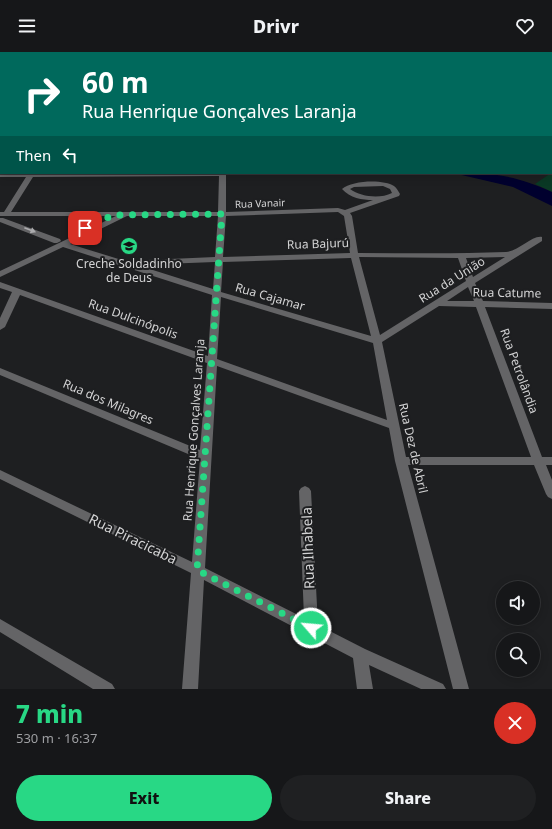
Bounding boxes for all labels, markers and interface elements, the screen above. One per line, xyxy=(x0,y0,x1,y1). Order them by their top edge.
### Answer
text: Drivr xyxy=(253,14,299,38)
icon: menu xyxy=(16,15,38,37)
icon: heart xyxy=(514,15,536,37)
text: 60 m xyxy=(82,63,149,101)
icon: right xyxy=(16,68,68,120)
text: Rua Henrique Gonçalves Laranja xyxy=(82,99,356,123)
icon: left xyxy=(59,144,81,166)
text: Then xyxy=(16,145,51,165)
street label: Rua Vanair xyxy=(235,195,285,211)
pin xyxy=(68,211,102,245)
icon: arrive xyxy=(74,217,96,239)
one-way arrow xyxy=(24,228,36,234)
street label: Rua Bajurú xyxy=(287,234,349,253)
school or university icon: Creche Soldadinho de Deus xyxy=(119,236,139,256)
street label: Rua da União xyxy=(415,252,488,307)
place label: Creche Soldadinho de Deus xyxy=(76,255,182,286)
street label: Rua Cajamar xyxy=(233,278,307,315)
street label: Rua Catume xyxy=(472,283,542,302)
street label: Rua Dulcinópolis xyxy=(86,294,181,343)
street label: Rua Petrolândia xyxy=(496,326,543,416)
street label: Rua Henrique Gonçalves Laranja xyxy=(179,338,208,522)
street label: Rua dos Milagres xyxy=(60,375,156,428)
street label: Rua Dez de Abril xyxy=(395,401,432,495)
street label: Rua Ilhabela xyxy=(297,507,318,589)
street label: Rua Piracicaba xyxy=(86,509,180,568)
map controls xyxy=(496,581,540,677)
button: sound xyxy=(496,581,540,625)
position arrow xyxy=(290,607,332,649)
button: search xyxy=(496,633,540,677)
text: 7 min xyxy=(16,697,83,730)
button: close xyxy=(494,702,536,744)
text: 530 m · 16:37 xyxy=(16,729,97,747)
button: Exit xyxy=(16,775,272,821)
button: Share xyxy=(280,775,536,821)

